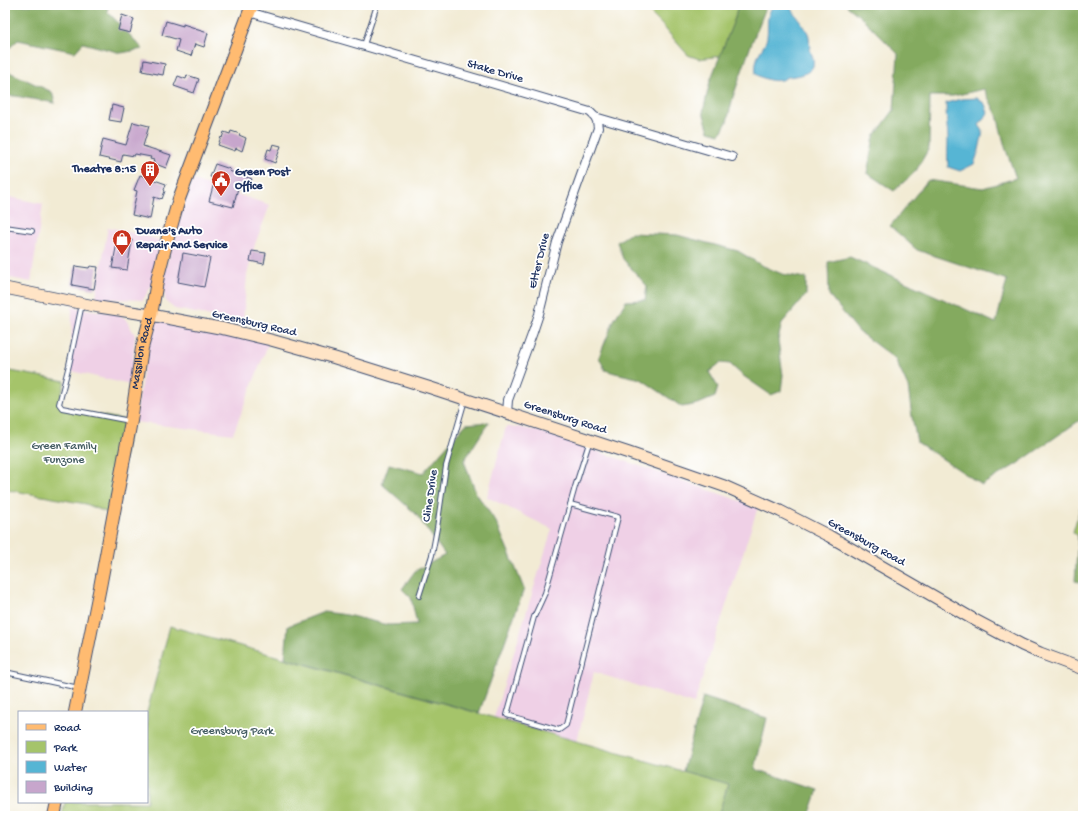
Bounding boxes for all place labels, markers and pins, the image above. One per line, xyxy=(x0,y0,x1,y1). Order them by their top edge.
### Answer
building icon: Theatre 8:15 xyxy=(139,159,161,187)
place label: Theatre 8:15 xyxy=(71,163,137,177)
place label: Green Post Office xyxy=(235,166,291,194)
public building icon: Green Post Office xyxy=(210,169,232,197)
place label: Duane's Auto Repair And Service xyxy=(135,225,228,253)
shop icon: Duane's Auto Repair And Service xyxy=(111,228,133,256)

